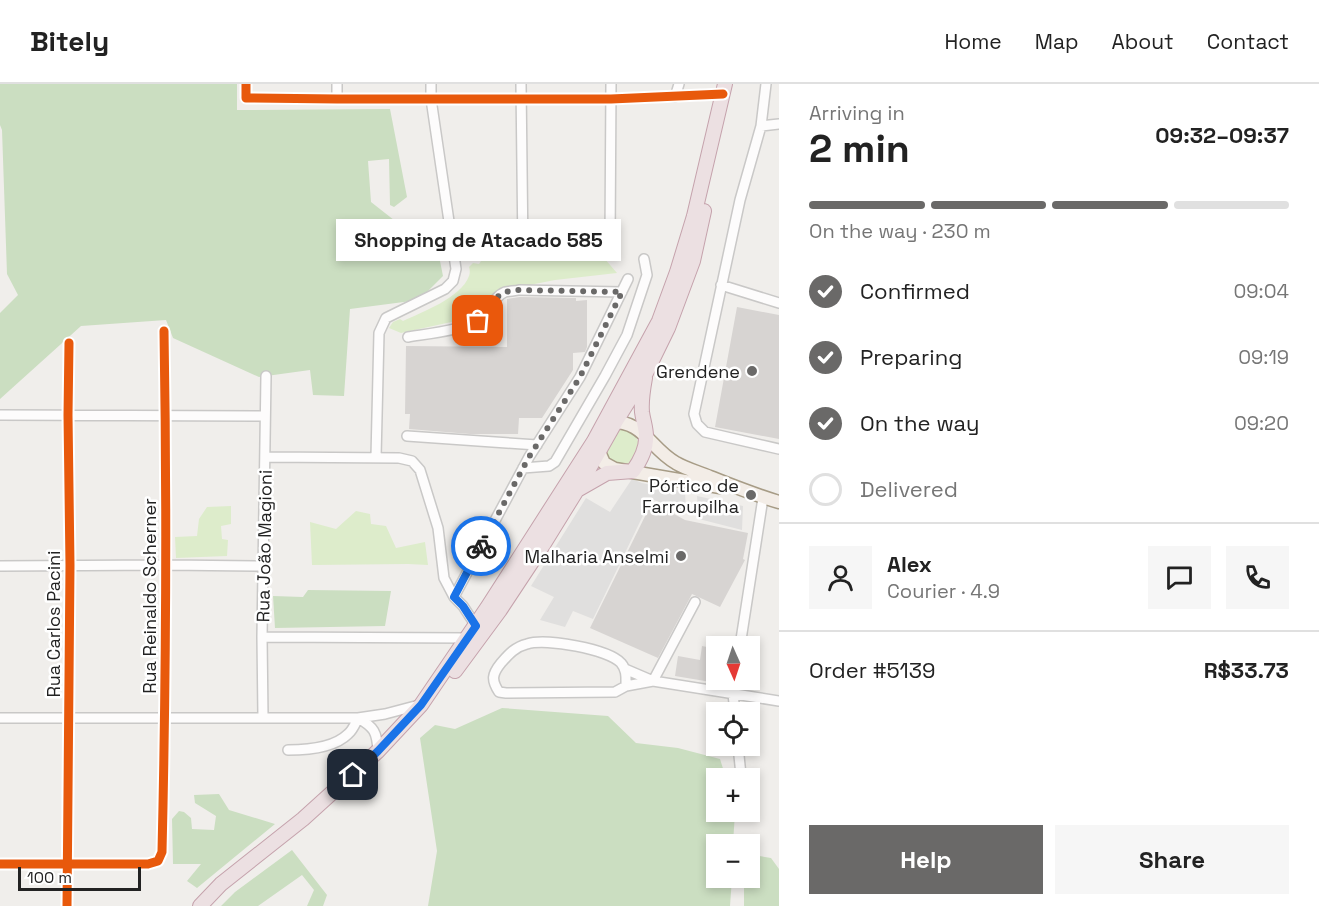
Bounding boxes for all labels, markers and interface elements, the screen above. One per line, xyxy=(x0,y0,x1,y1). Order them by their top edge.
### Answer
text: Bitely xyxy=(30,23,109,59)
text: Home xyxy=(944,28,1002,55)
text: Map xyxy=(1035,28,1079,55)
text: About xyxy=(1112,28,1174,55)
text: Contact xyxy=(1207,28,1289,55)
text: Arriving in xyxy=(809,100,905,126)
text: 09:32–09:37 xyxy=(1155,121,1289,149)
text: 2 min xyxy=(809,124,910,173)
text: On the way · 230 m xyxy=(809,218,991,244)
callout: Shopping de Atacado 585 xyxy=(336,219,620,261)
text: Shopping de Atacado 585 xyxy=(354,227,603,253)
icon: check xyxy=(809,275,842,308)
text: Confirmed xyxy=(860,277,970,305)
text: 09:04 xyxy=(1234,278,1289,304)
pin xyxy=(452,295,503,346)
icon: bag xyxy=(461,304,494,337)
icon: check xyxy=(809,341,842,374)
text: Preparing xyxy=(860,343,962,371)
text: 09:19 xyxy=(1238,344,1289,370)
place label: Grendene xyxy=(656,360,740,383)
marker: Grendene xyxy=(745,364,759,378)
icon: check xyxy=(809,407,842,440)
text: On the way xyxy=(860,409,979,437)
text: 09:20 xyxy=(1234,410,1289,436)
street label: Rua João Magioni xyxy=(251,469,277,623)
place label: Pórtico de Farroupilha xyxy=(642,474,739,518)
text: Delivered xyxy=(860,475,958,503)
marker: Pórtico de Farroupilha xyxy=(744,488,758,502)
street label: Rua Reinaldo Scherner xyxy=(138,498,161,694)
courier xyxy=(451,516,511,576)
icon: bike xyxy=(465,530,498,563)
place label: Malharia Anselmi xyxy=(525,545,669,568)
button: person xyxy=(809,546,872,609)
button: chat xyxy=(1148,546,1211,609)
button: phone xyxy=(1226,546,1289,609)
marker: Malharia Anselmi xyxy=(674,549,688,563)
street label: Rua Carlos Pacini xyxy=(42,550,65,698)
text: Alex xyxy=(887,550,932,578)
text: Courier · 4.9 xyxy=(887,578,1000,604)
north arrow xyxy=(706,636,760,690)
map controls xyxy=(706,636,760,888)
text: Order #5139 xyxy=(809,656,935,684)
text: R$33.73 xyxy=(1204,656,1289,684)
button: locate xyxy=(706,702,760,756)
pin xyxy=(327,749,378,800)
icon: home xyxy=(336,758,369,791)
button: + xyxy=(706,768,760,822)
button: Help xyxy=(809,825,1043,894)
button: Share xyxy=(1055,825,1289,894)
button: − xyxy=(706,834,760,888)
scale bar xyxy=(18,864,141,892)
text: 100 m xyxy=(27,867,72,888)

